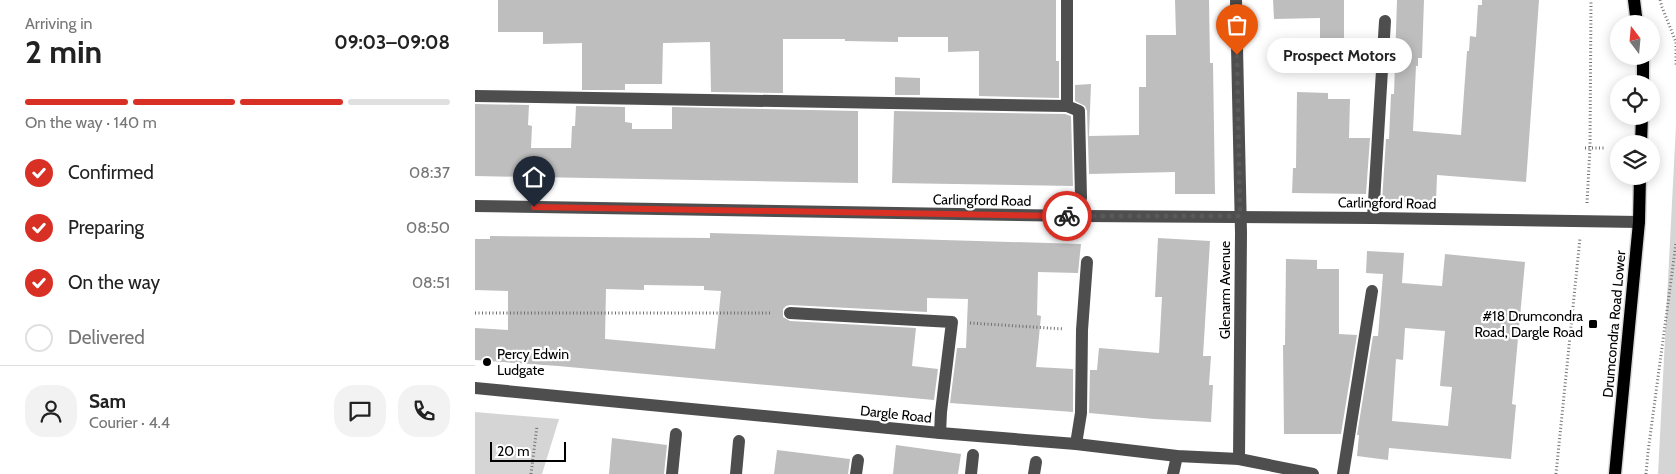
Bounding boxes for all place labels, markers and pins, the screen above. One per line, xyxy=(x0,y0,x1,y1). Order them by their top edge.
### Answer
pin xyxy=(1216,4,1258,55)
callout: Prospect Motors xyxy=(1267,38,1412,72)
pin xyxy=(513,156,555,207)
place label: #18 Drumcondra Road, Dargle Road xyxy=(1474,307,1583,341)
marker: #18 Drumcondra Road, Dargle Road xyxy=(1587,318,1599,330)
place label: Percy Edwin Ludgate xyxy=(497,345,569,379)
marker: Percy Edwin Ludgate xyxy=(481,356,493,368)

